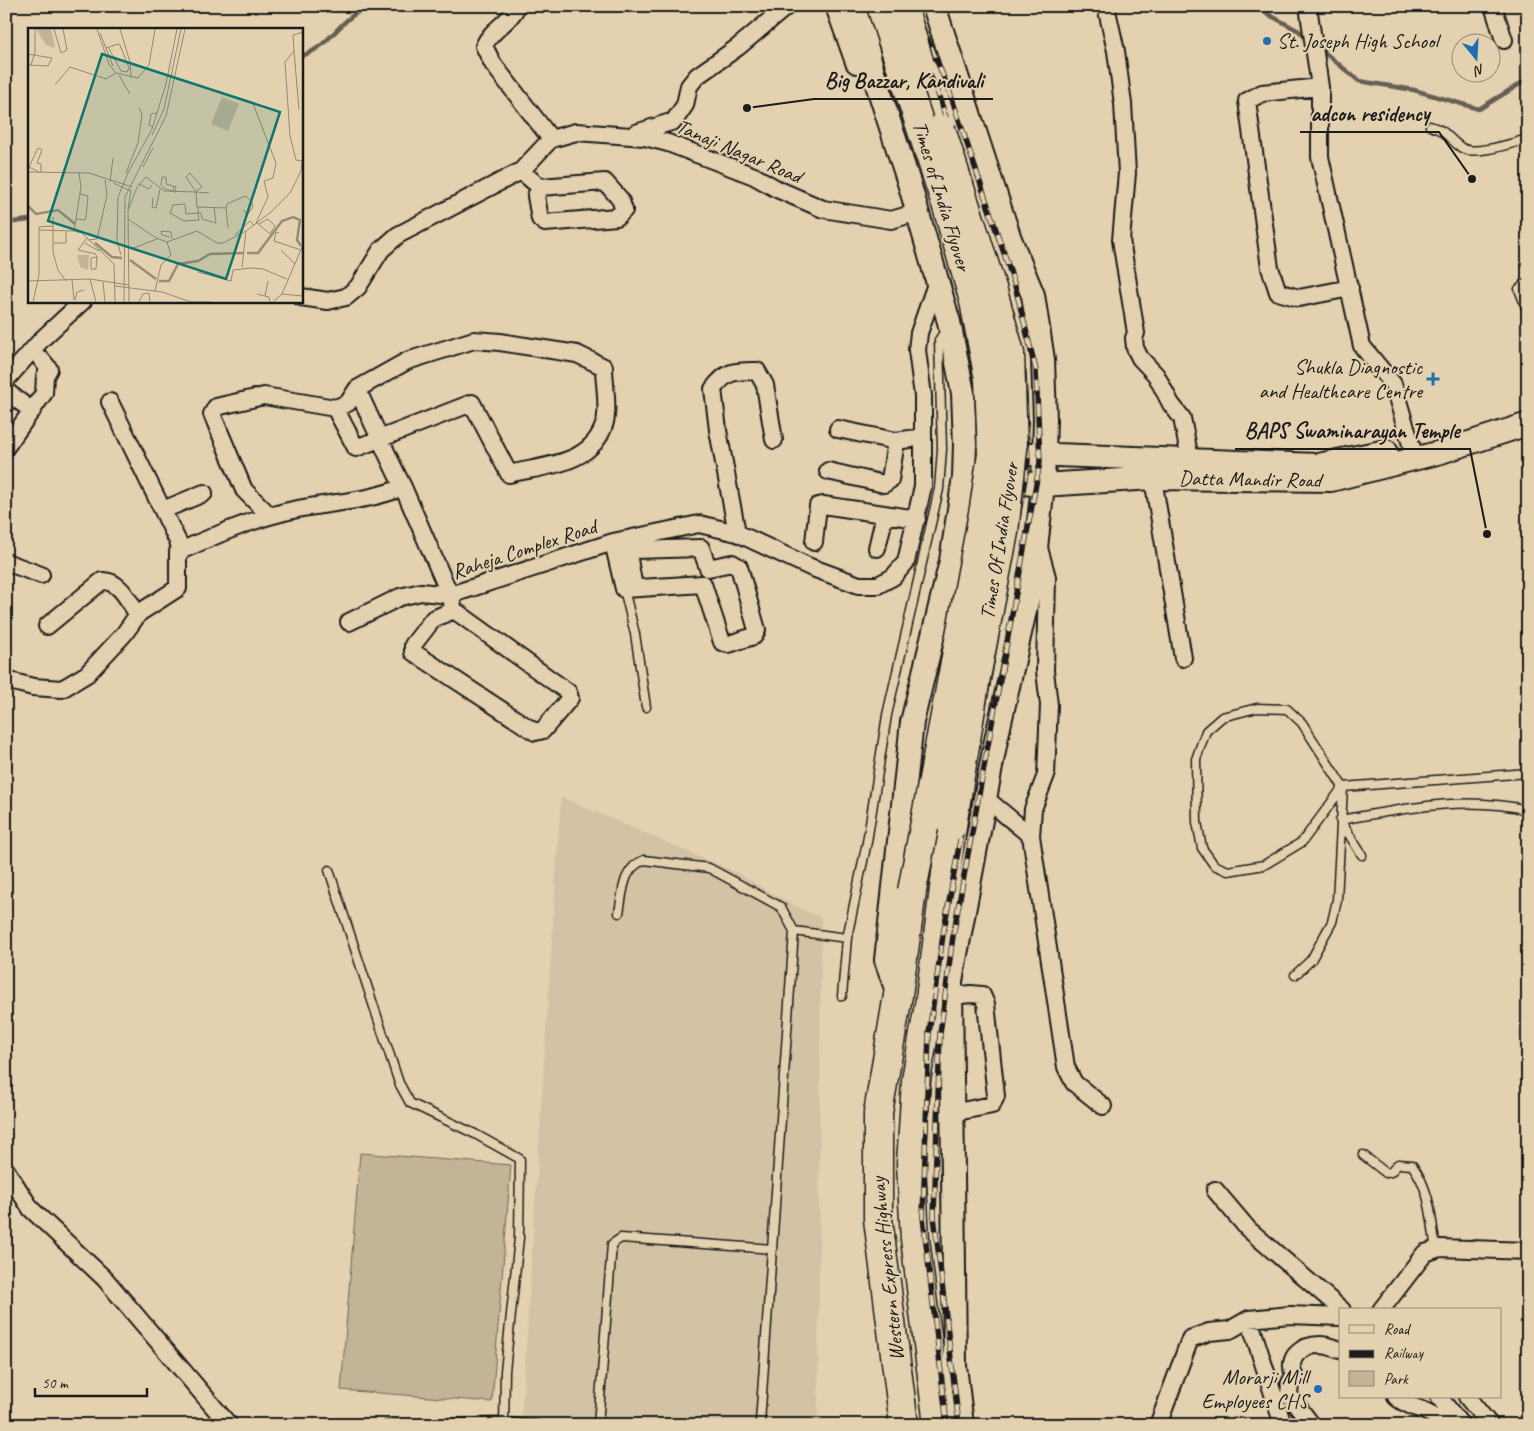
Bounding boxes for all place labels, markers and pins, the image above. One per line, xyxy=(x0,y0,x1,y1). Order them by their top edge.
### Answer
place label: St. Joseph High School xyxy=(1277,28,1441,54)
marker: St. Joseph High School xyxy=(1261,35,1273,47)
callout: Big Bazzar, Kandivali xyxy=(814,62,993,99)
callout: adcon residency xyxy=(1300,95,1439,132)
place label: Shukla Diagnostic and Healthcare Centre xyxy=(1259,354,1424,404)
marker: Shukla Diagnostic and Healthcare Centre xyxy=(1426,372,1440,386)
callout: BAPS Swaminarayan Temple xyxy=(1235,412,1470,449)
place label: Morarji Mill Employees CHS xyxy=(1201,1364,1311,1414)
marker: Morarji Mill Employees CHS xyxy=(1312,1383,1324,1395)

